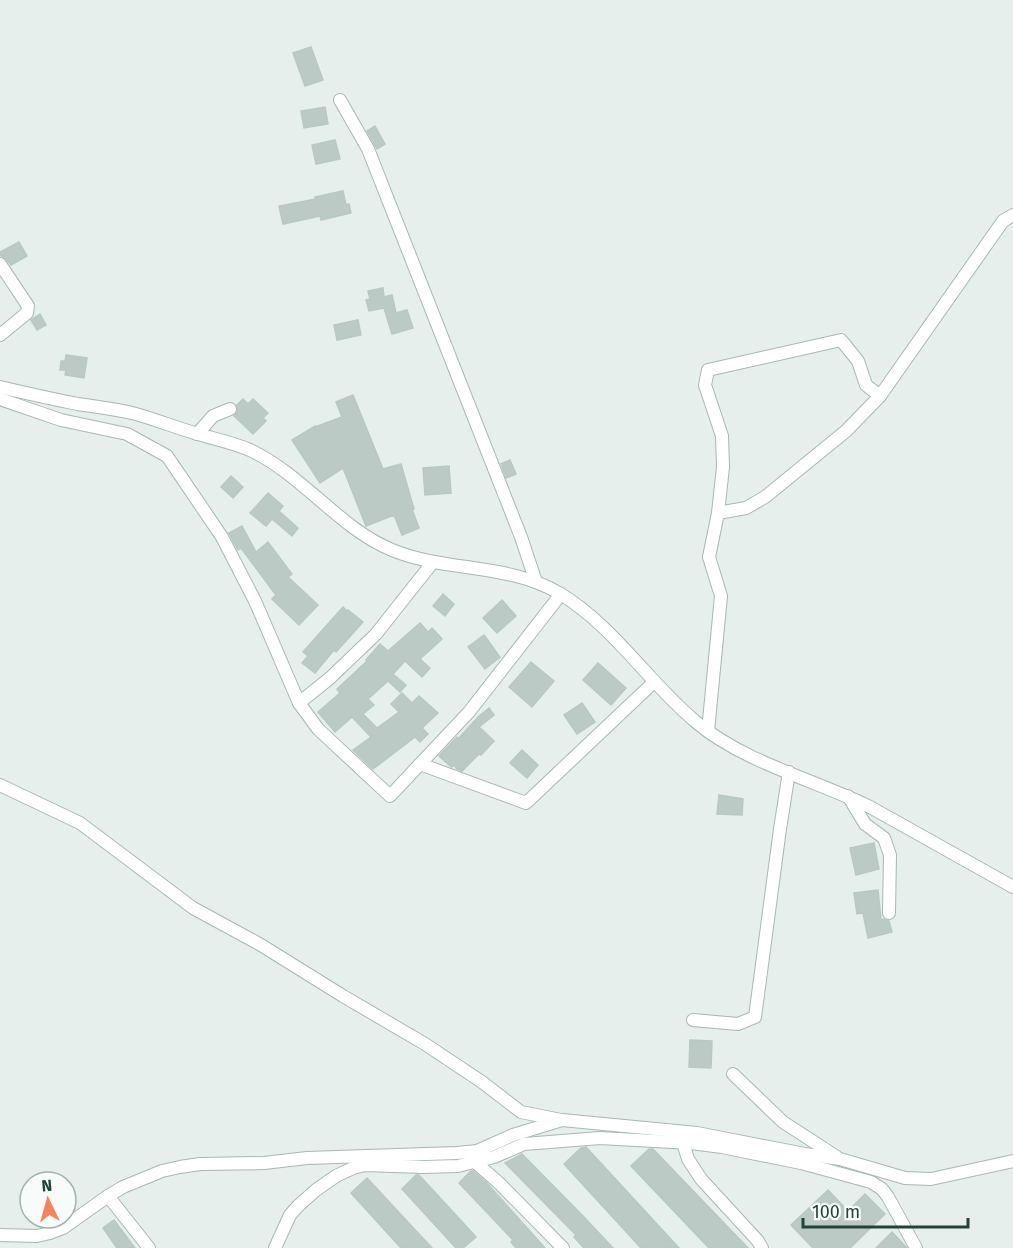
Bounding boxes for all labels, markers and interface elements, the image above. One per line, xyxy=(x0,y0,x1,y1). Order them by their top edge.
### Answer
north arrow xyxy=(18,1170,78,1230)
text: N xyxy=(41,1176,53,1195)
scale bar xyxy=(803,1191,968,1229)
text: 100 m xyxy=(812,1201,860,1223)

